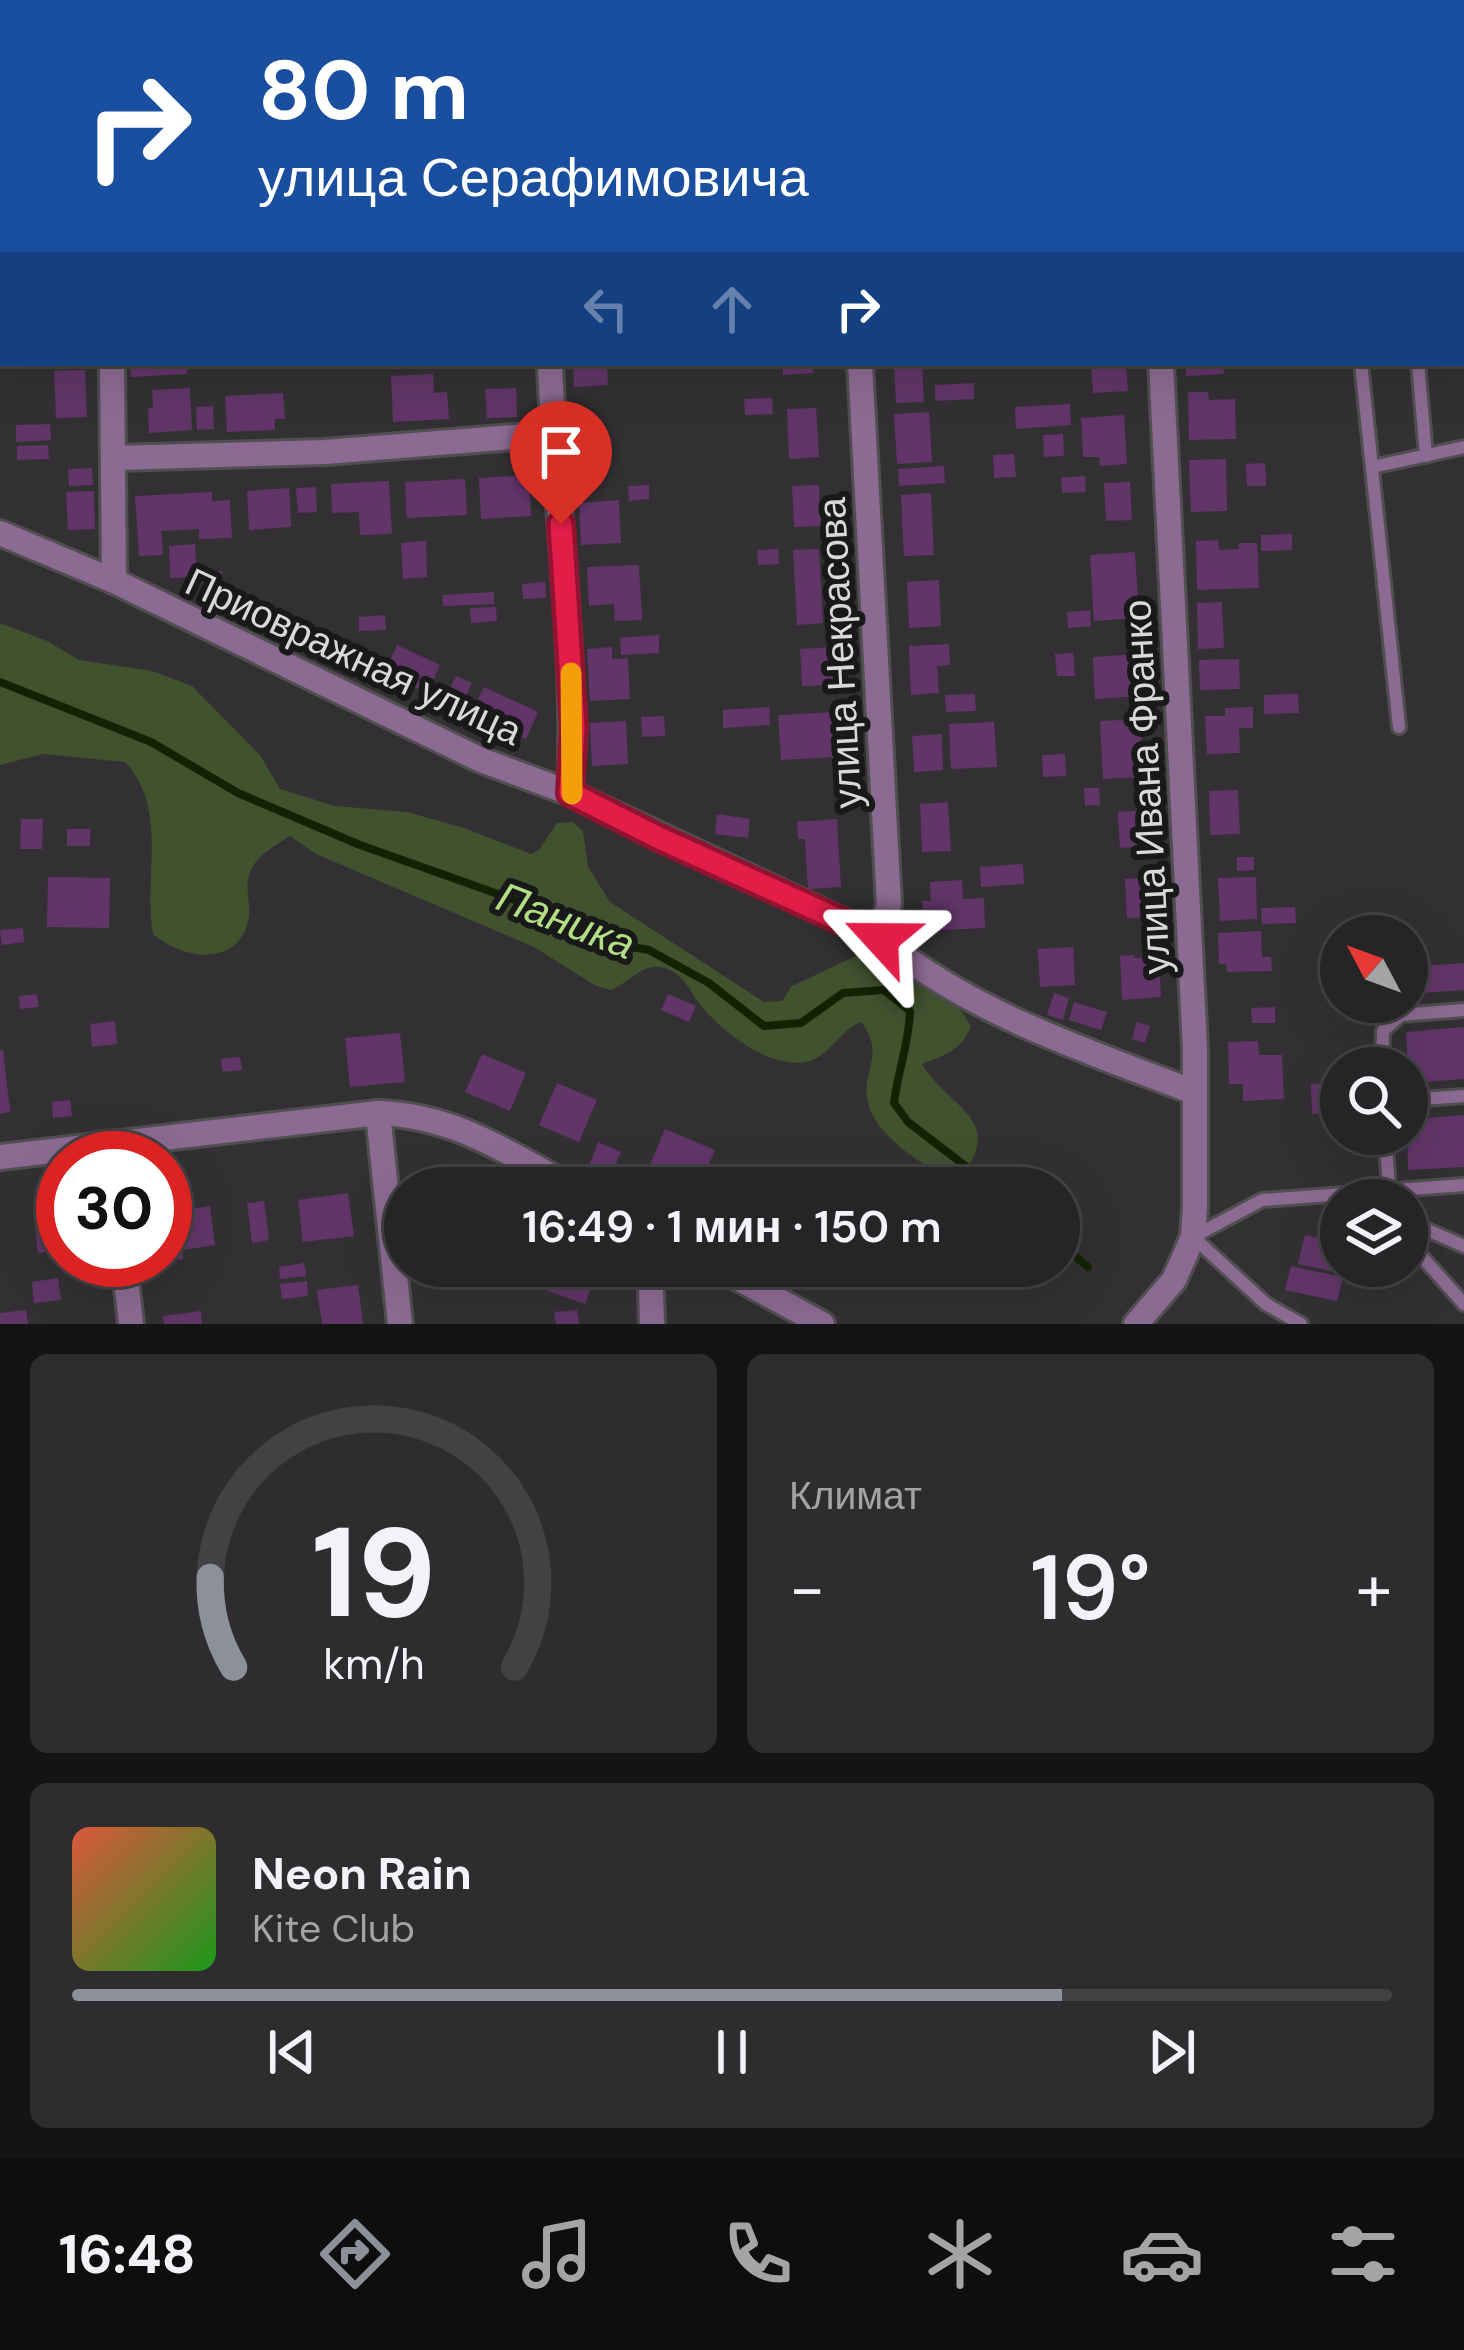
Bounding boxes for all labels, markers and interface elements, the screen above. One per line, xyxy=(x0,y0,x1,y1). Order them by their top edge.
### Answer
text: 80 m xyxy=(258,36,469,145)
icon: right xyxy=(60,48,216,204)
text: улица Серафимовича xyxy=(258,142,809,213)
icon: left xyxy=(573,276,639,342)
icon: ahead xyxy=(699,276,765,342)
icon: right xyxy=(825,276,891,342)
pin xyxy=(510,401,612,524)
icon: arrive xyxy=(528,419,594,485)
street label: улица Некрасова xyxy=(806,496,873,810)
street label: Приовражная улица xyxy=(177,556,530,757)
street label: улица Ивана Франко xyxy=(1111,598,1182,976)
water label: Паника xyxy=(489,869,643,972)
position arrow xyxy=(818,876,944,1002)
north arrow xyxy=(1320,915,1428,1023)
map controls xyxy=(1320,915,1428,1287)
button: search xyxy=(1320,1047,1428,1155)
speed limit sign: 30 xyxy=(36,1131,192,1287)
button: layers xyxy=(1320,1179,1428,1287)
text: 16:49 · 1 мин · 150 m xyxy=(522,1197,942,1256)
text: Климат xyxy=(789,1470,922,1521)
text: 19 xyxy=(311,1492,436,1655)
text: 19° xyxy=(1030,1530,1151,1647)
text: − xyxy=(789,1546,825,1631)
text: + xyxy=(1356,1546,1392,1631)
text: km/h xyxy=(323,1635,424,1691)
text: Neon Rain xyxy=(252,1844,472,1903)
text: Kite Club xyxy=(252,1903,415,1954)
icon: previous xyxy=(259,2019,325,2085)
icon: pause xyxy=(699,2019,765,2085)
icon: next xyxy=(1139,2019,1205,2085)
icon: directions xyxy=(313,2212,397,2296)
icon: music xyxy=(515,2212,599,2296)
icon: phone xyxy=(716,2212,800,2296)
icon: climate xyxy=(918,2212,1002,2296)
icon: car xyxy=(1120,2212,1204,2296)
icon: filters xyxy=(1321,2212,1405,2296)
text: 16:48 xyxy=(59,2219,196,2290)

